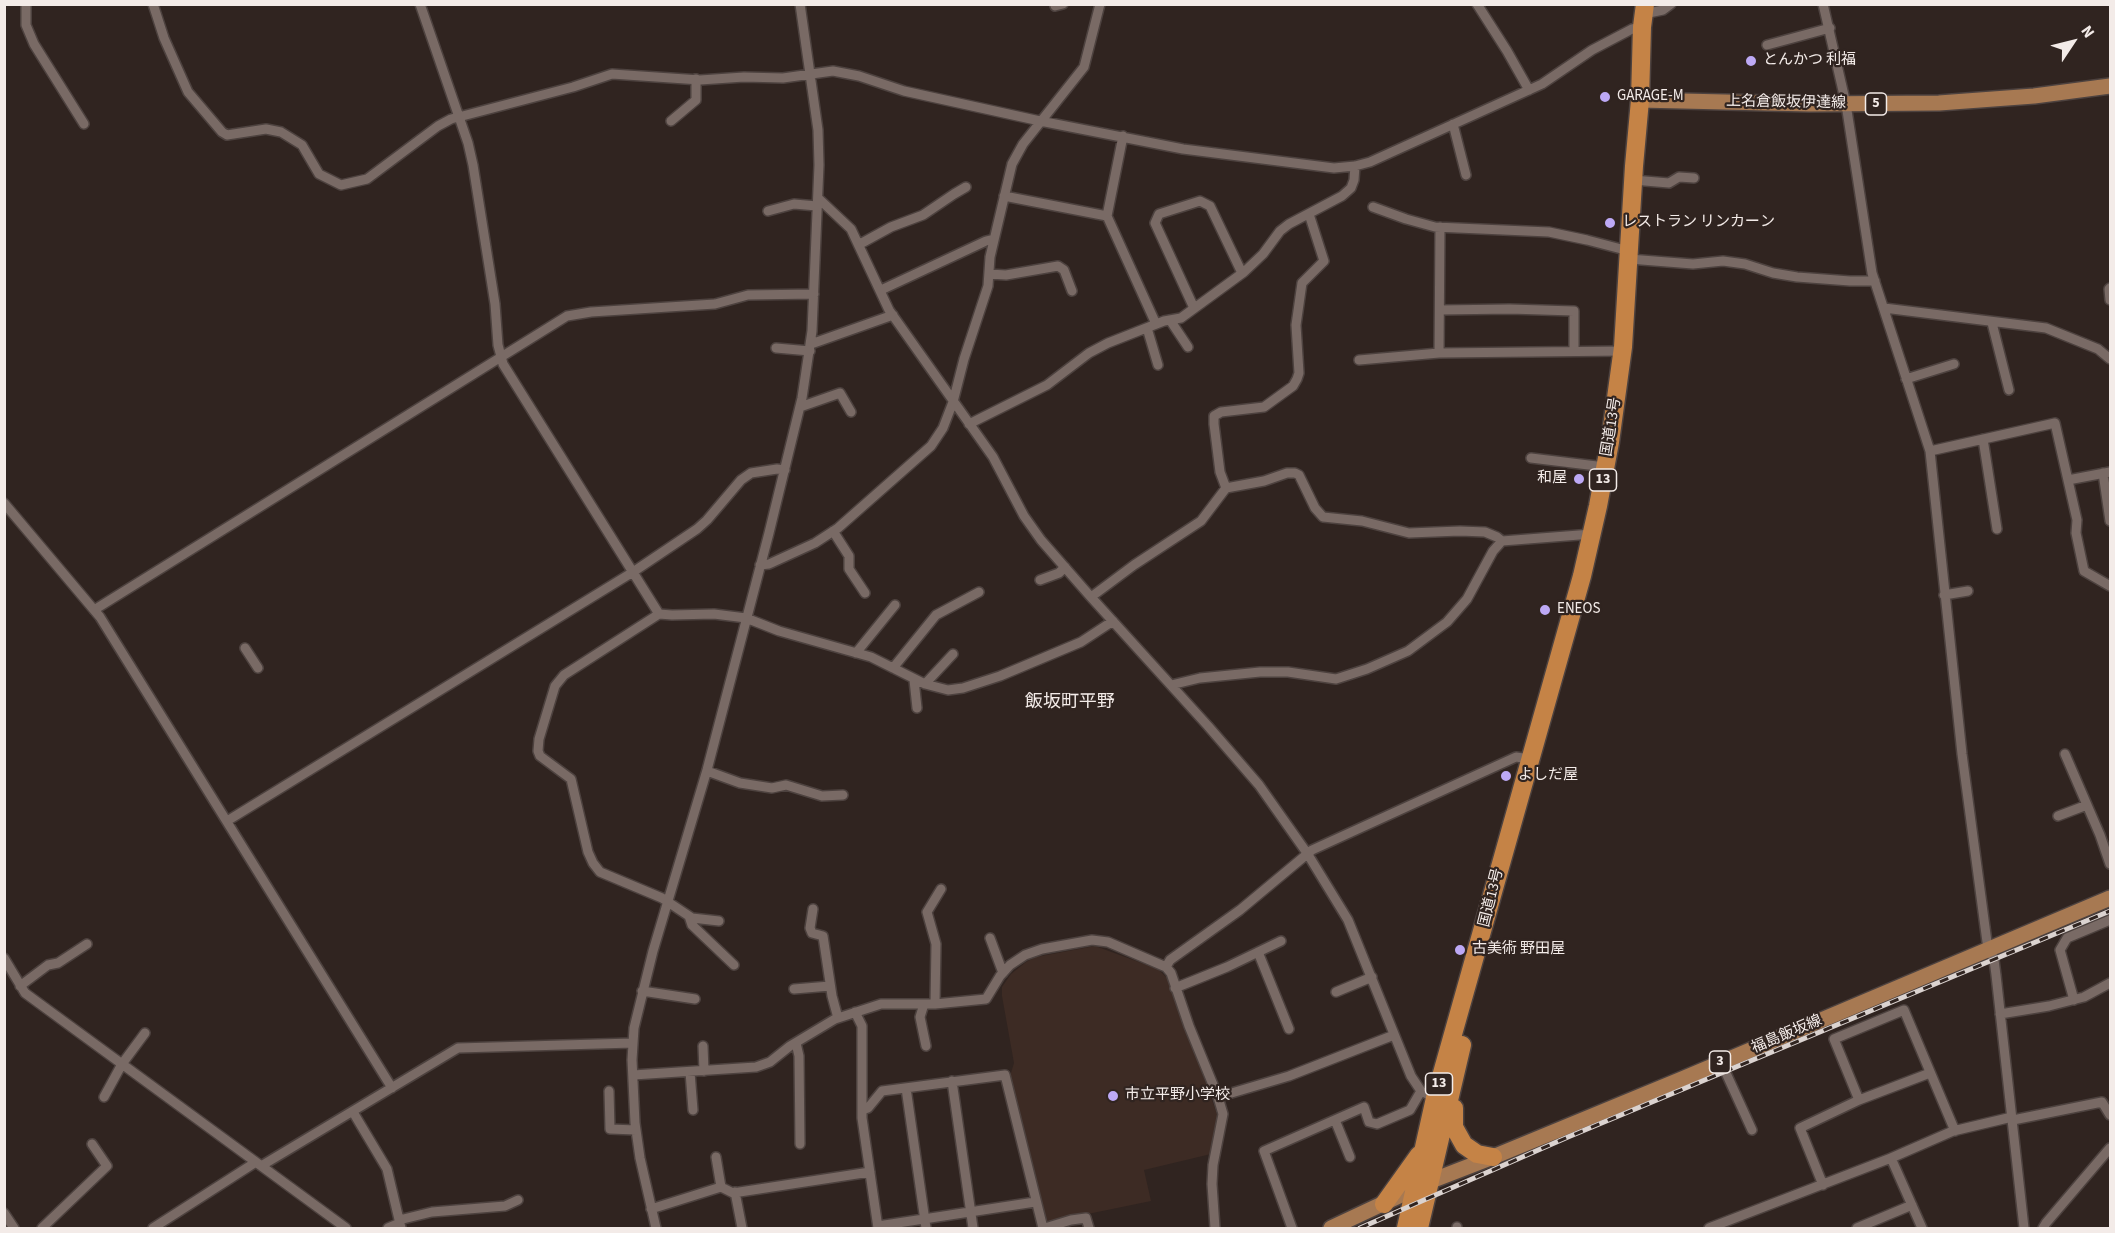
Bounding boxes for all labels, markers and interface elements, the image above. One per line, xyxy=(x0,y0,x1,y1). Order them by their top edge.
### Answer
north arrow xyxy=(2043,12,2103,72)
text: N xyxy=(2076,21,2100,42)
place label: とんかつ 利福 xyxy=(1763,52,1856,70)
marker: とんかつ 利福 xyxy=(1744,54,1758,68)
place label: GARAGE-M xyxy=(1617,88,1684,106)
marker: GARAGE-M xyxy=(1598,90,1612,104)
street label: 上名倉飯坂伊達線 xyxy=(1726,93,1846,113)
road number: 5 xyxy=(1866,93,1886,115)
place label: レストラン リンカーン xyxy=(1622,214,1775,232)
marker: レストラン リンカーン xyxy=(1603,216,1617,230)
street label: 国道13号 xyxy=(1598,396,1626,458)
road number: 13 xyxy=(1590,469,1616,491)
place label: 和屋 xyxy=(1537,470,1567,488)
marker: 和屋 xyxy=(1572,472,1586,486)
place label: ENEOS xyxy=(1557,601,1600,619)
marker: ENEOS xyxy=(1538,603,1552,617)
district label: 飯坂町平野 xyxy=(1025,692,1115,714)
place label: よしだ屋 xyxy=(1518,767,1578,785)
marker: よしだ屋 xyxy=(1499,769,1513,783)
street label: 国道13号 xyxy=(1476,867,1508,929)
place label: 古美術 野田屋 xyxy=(1472,941,1565,959)
marker: 古美術 野田屋 xyxy=(1453,943,1467,957)
street label: 福島飯坂線 xyxy=(1749,1012,1825,1058)
road number: 3 xyxy=(1710,1051,1730,1073)
road number: 13 xyxy=(1426,1073,1452,1095)
place label: 市立平野小学校 xyxy=(1125,1087,1230,1105)
marker: 市立平野小学校 xyxy=(1106,1089,1120,1103)

